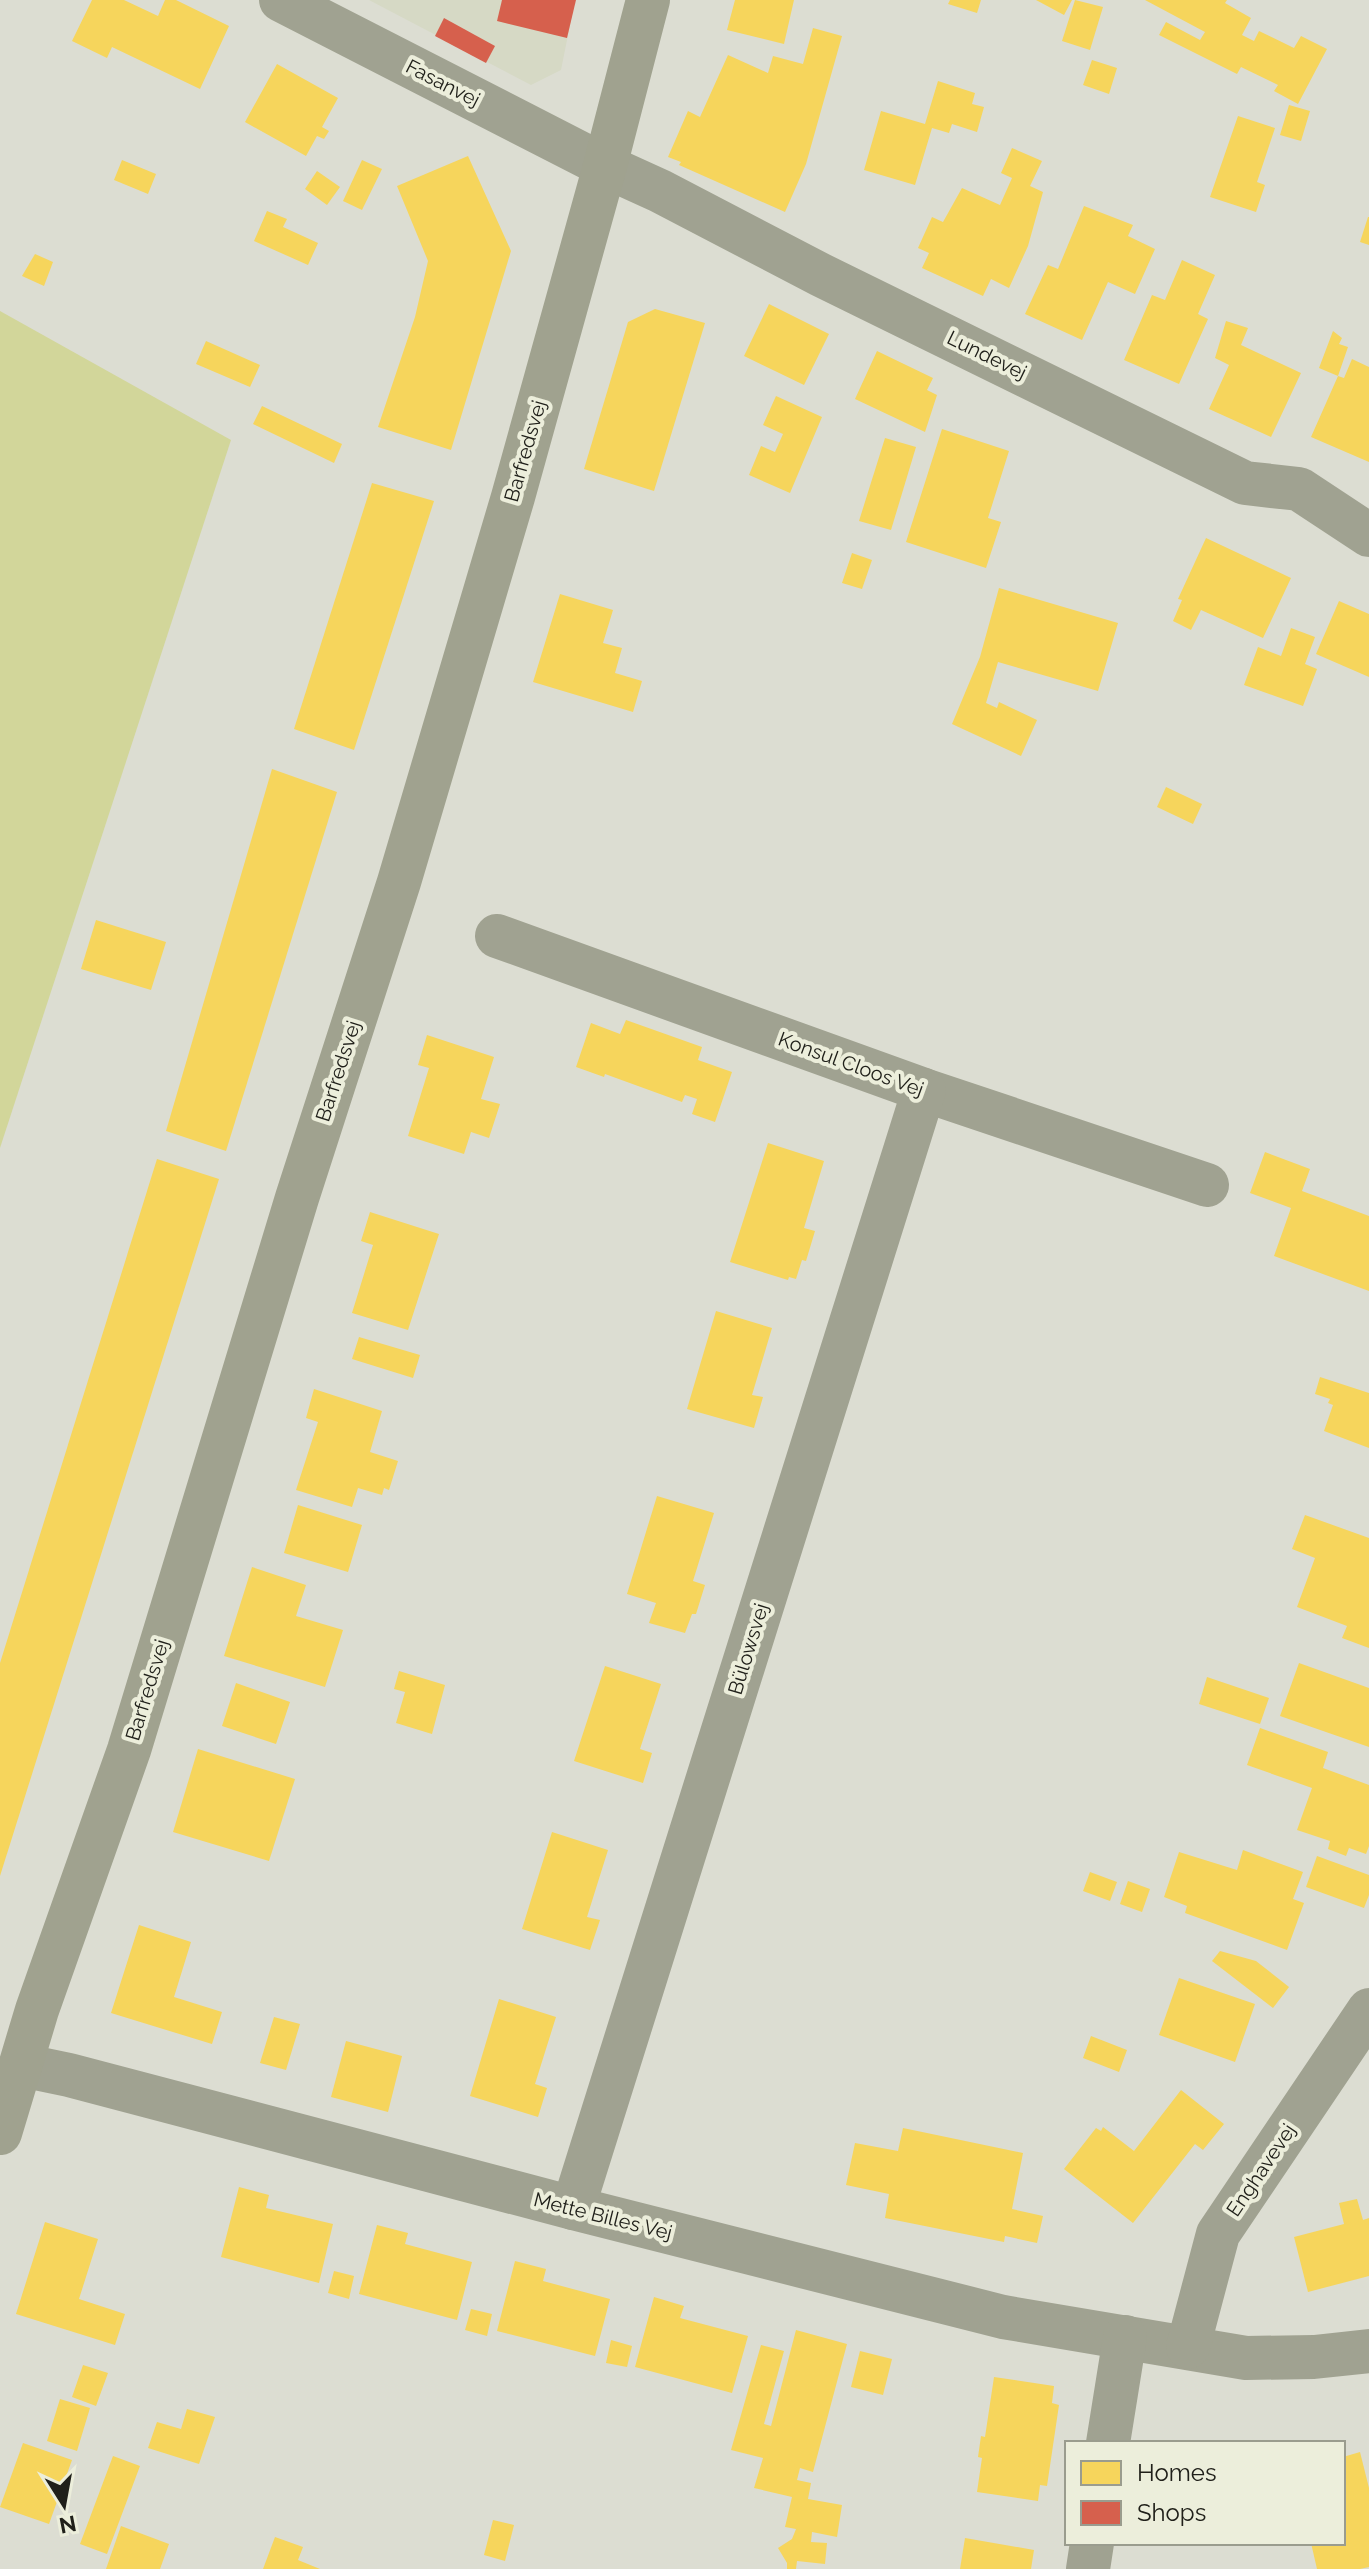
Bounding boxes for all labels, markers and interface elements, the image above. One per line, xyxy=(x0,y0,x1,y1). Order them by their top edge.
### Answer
street label: Fasanvej xyxy=(402,54,484,112)
street label: Lundevej xyxy=(943,325,1031,385)
street label: Barfredsvej xyxy=(499,397,551,505)
street label: Barfredsvej xyxy=(310,1017,366,1125)
street label: Konsul Cloos Vej xyxy=(775,1027,927,1101)
street label: Bülowsvej xyxy=(723,1600,773,1698)
street label: Barfredsvej xyxy=(120,1636,174,1744)
street label: Enghavevej xyxy=(1221,2119,1301,2221)
street label: Mette Billes Vej xyxy=(531,2187,675,2245)
legend xyxy=(1065,2441,1345,2545)
text: Homes xyxy=(1137,2458,1217,2487)
north arrow xyxy=(24,2465,104,2545)
text: Shops xyxy=(1137,2498,1206,2527)
text: N xyxy=(57,2510,79,2539)

